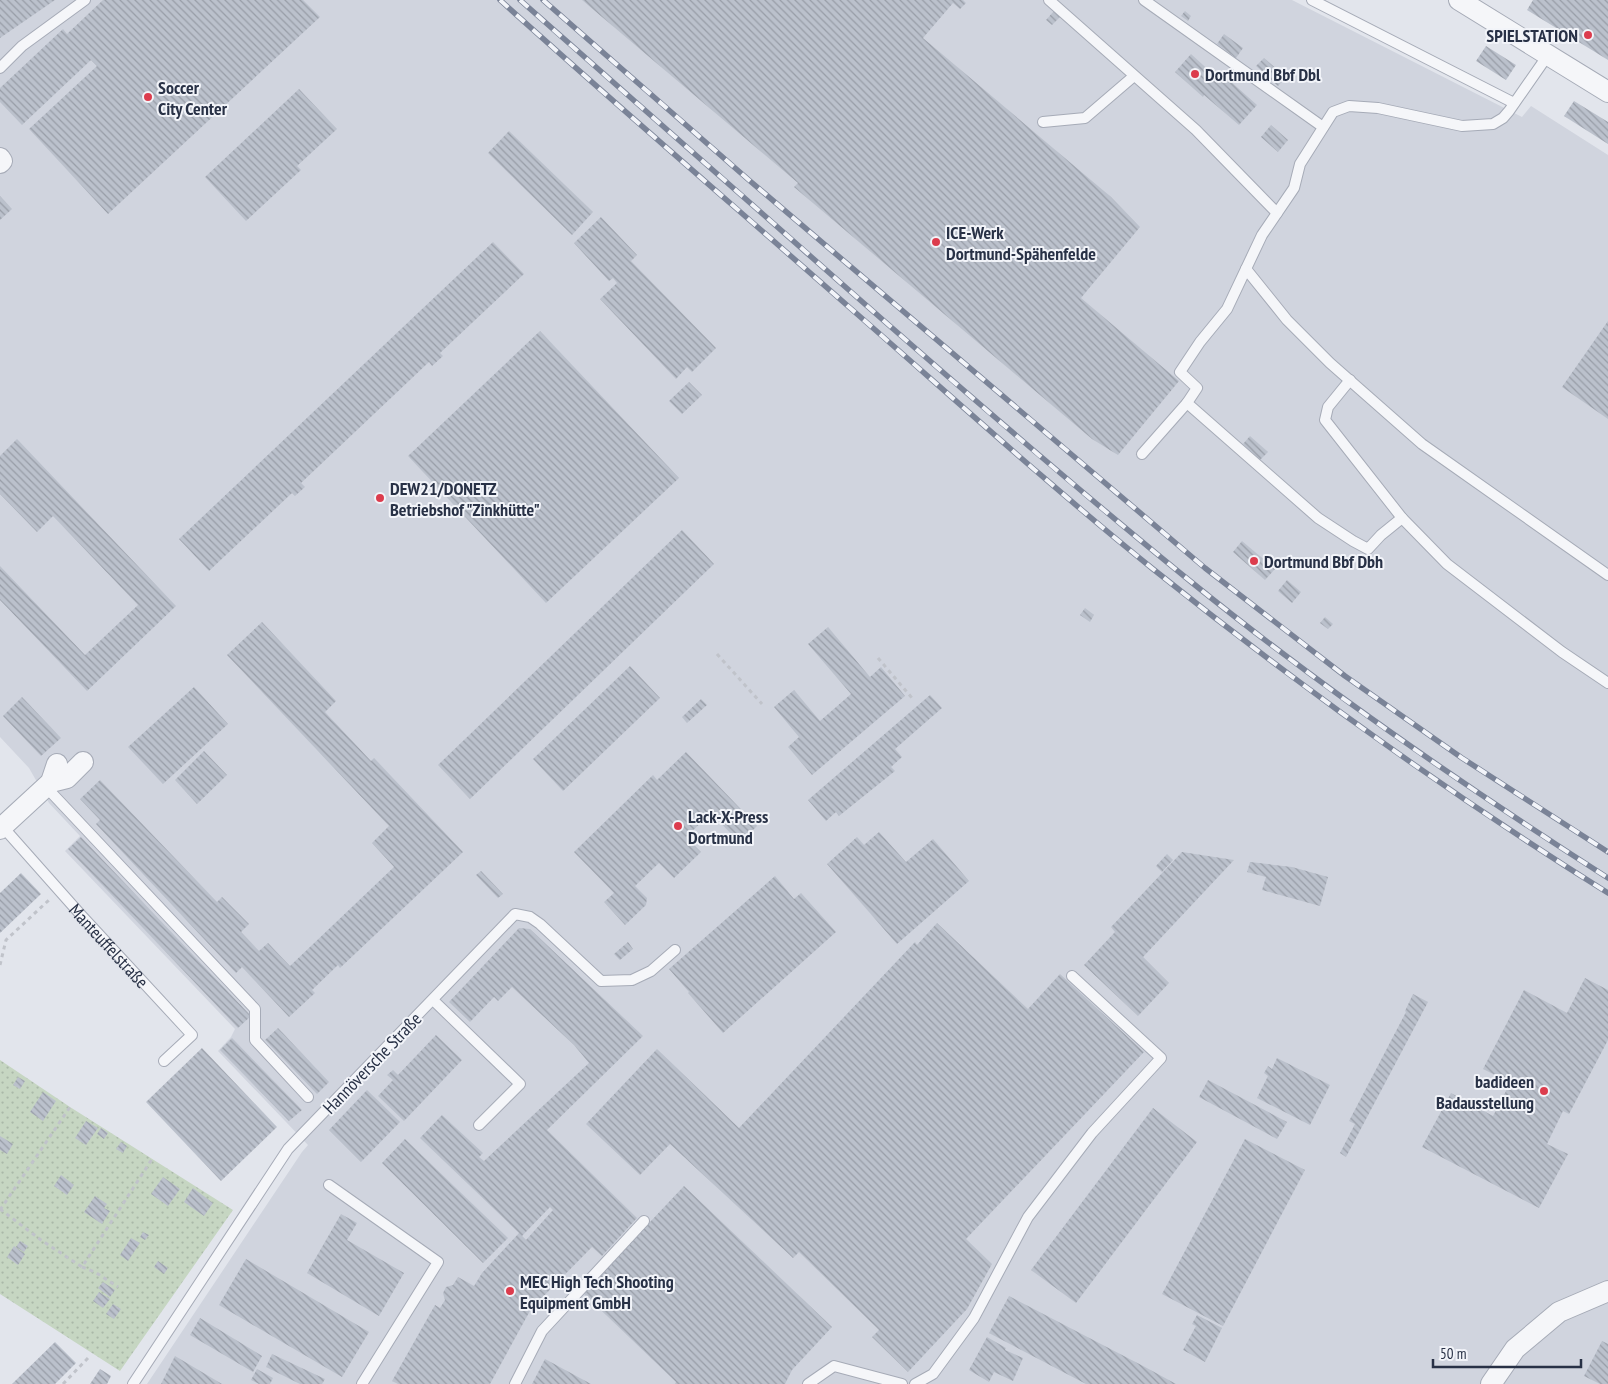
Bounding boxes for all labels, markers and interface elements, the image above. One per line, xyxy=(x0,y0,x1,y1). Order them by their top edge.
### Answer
place label: SPIELSTATION xyxy=(1486,24,1578,47)
marker: SPIELSTATION xyxy=(1582,29,1594,41)
place label: Dortmund Bbf Dbl xyxy=(1205,63,1321,86)
marker: Dortmund Bbf Dbl xyxy=(1189,68,1201,80)
place label: Soccer City Center xyxy=(158,76,228,120)
marker: Soccer City Center xyxy=(142,91,154,103)
place label: ICE-Werk Dortmund-Spähenfelde xyxy=(946,221,1096,265)
marker: ICE-Werk Dortmund-Spähenfelde xyxy=(930,236,942,248)
place label: DEW21/DONETZ Betriebshof "Zinkhütte" xyxy=(390,477,540,521)
marker: DEW21/DONETZ Betriebshof "Zinkhütte" xyxy=(374,492,386,504)
place label: Dortmund Bbf Dbh xyxy=(1264,550,1383,573)
marker: Dortmund Bbf Dbh xyxy=(1248,555,1260,567)
place label: Lack-X-Press Dortmund xyxy=(688,805,768,849)
marker: Lack-X-Press Dortmund xyxy=(672,820,684,832)
street label: Manteuffelstraße xyxy=(64,898,154,992)
street label: Hannöversche Straße xyxy=(318,1007,426,1119)
place label: badideen Badausstellung xyxy=(1436,1070,1534,1114)
marker: badideen Badausstellung xyxy=(1538,1085,1550,1097)
place label: MEC High Tech Shooting Equipment GmbH xyxy=(520,1270,674,1314)
marker: MEC High Tech Shooting Equipment GmbH xyxy=(504,1285,516,1297)
scale bar xyxy=(1433,1336,1580,1368)
text: 50 m xyxy=(1440,1344,1466,1363)

